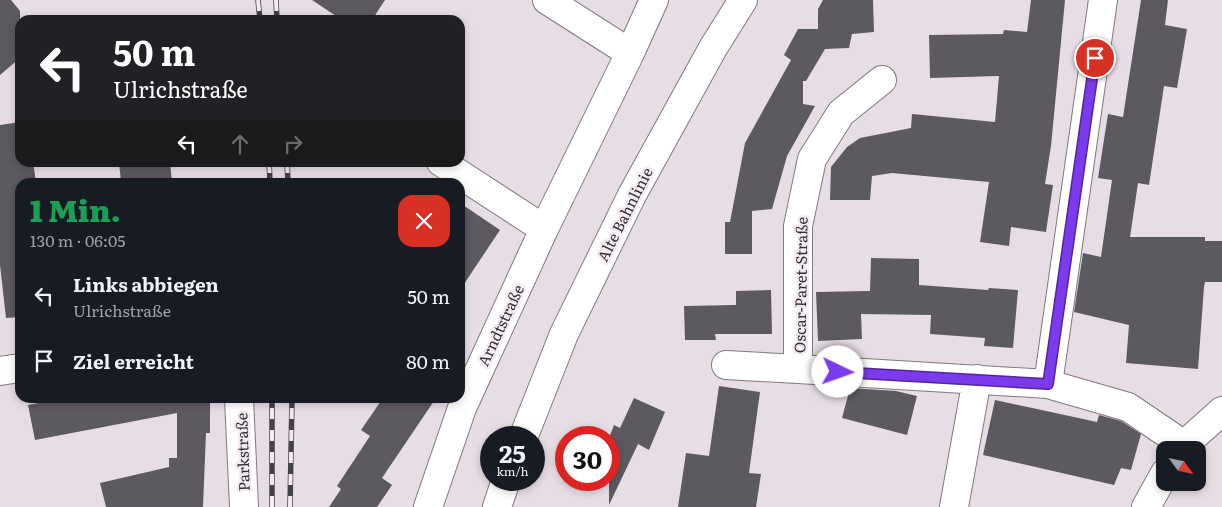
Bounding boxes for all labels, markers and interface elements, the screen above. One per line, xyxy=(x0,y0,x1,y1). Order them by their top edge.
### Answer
text: 50 m xyxy=(113,25,196,77)
icon: left xyxy=(30,35,95,100)
pin xyxy=(1074,37,1116,79)
icon: arrive xyxy=(1081,44,1109,72)
text: Ulrichstraße xyxy=(113,72,248,105)
icon: left xyxy=(173,130,201,158)
icon: ahead xyxy=(226,130,254,158)
icon: right xyxy=(279,130,307,158)
street label: Alte Bahnlinie xyxy=(590,163,658,265)
text: 1 Min. xyxy=(30,187,121,231)
button: close xyxy=(398,195,450,247)
street label: Oscar-Paret-Straße xyxy=(787,217,813,353)
text: 130 m · 06:05 xyxy=(30,228,125,252)
text: Links abbiegen xyxy=(73,270,219,298)
street label: Arndtstraße xyxy=(471,280,529,370)
icon: left xyxy=(30,282,58,310)
text: 50 m xyxy=(407,282,450,310)
text: Ulrichstraße xyxy=(73,298,171,322)
position arrow xyxy=(811,345,863,397)
icon: arrive xyxy=(30,347,58,375)
text: Ziel erreicht xyxy=(73,347,194,375)
text: 80 m xyxy=(406,347,450,375)
street label: Parkstraße xyxy=(229,412,255,492)
speed limit sign: 30 xyxy=(555,426,620,491)
text: 25 xyxy=(499,434,526,471)
north arrow xyxy=(1156,441,1206,491)
map controls xyxy=(1156,441,1206,491)
text: km/h xyxy=(497,462,528,480)

